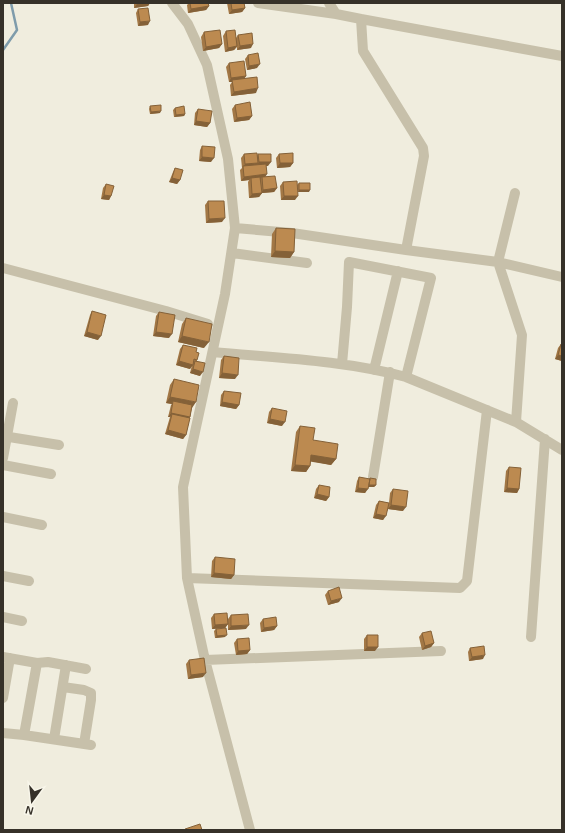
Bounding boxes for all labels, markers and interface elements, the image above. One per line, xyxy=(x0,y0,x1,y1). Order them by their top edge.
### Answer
north arrow xyxy=(12,781,52,821)
text: N xyxy=(24,804,35,817)

